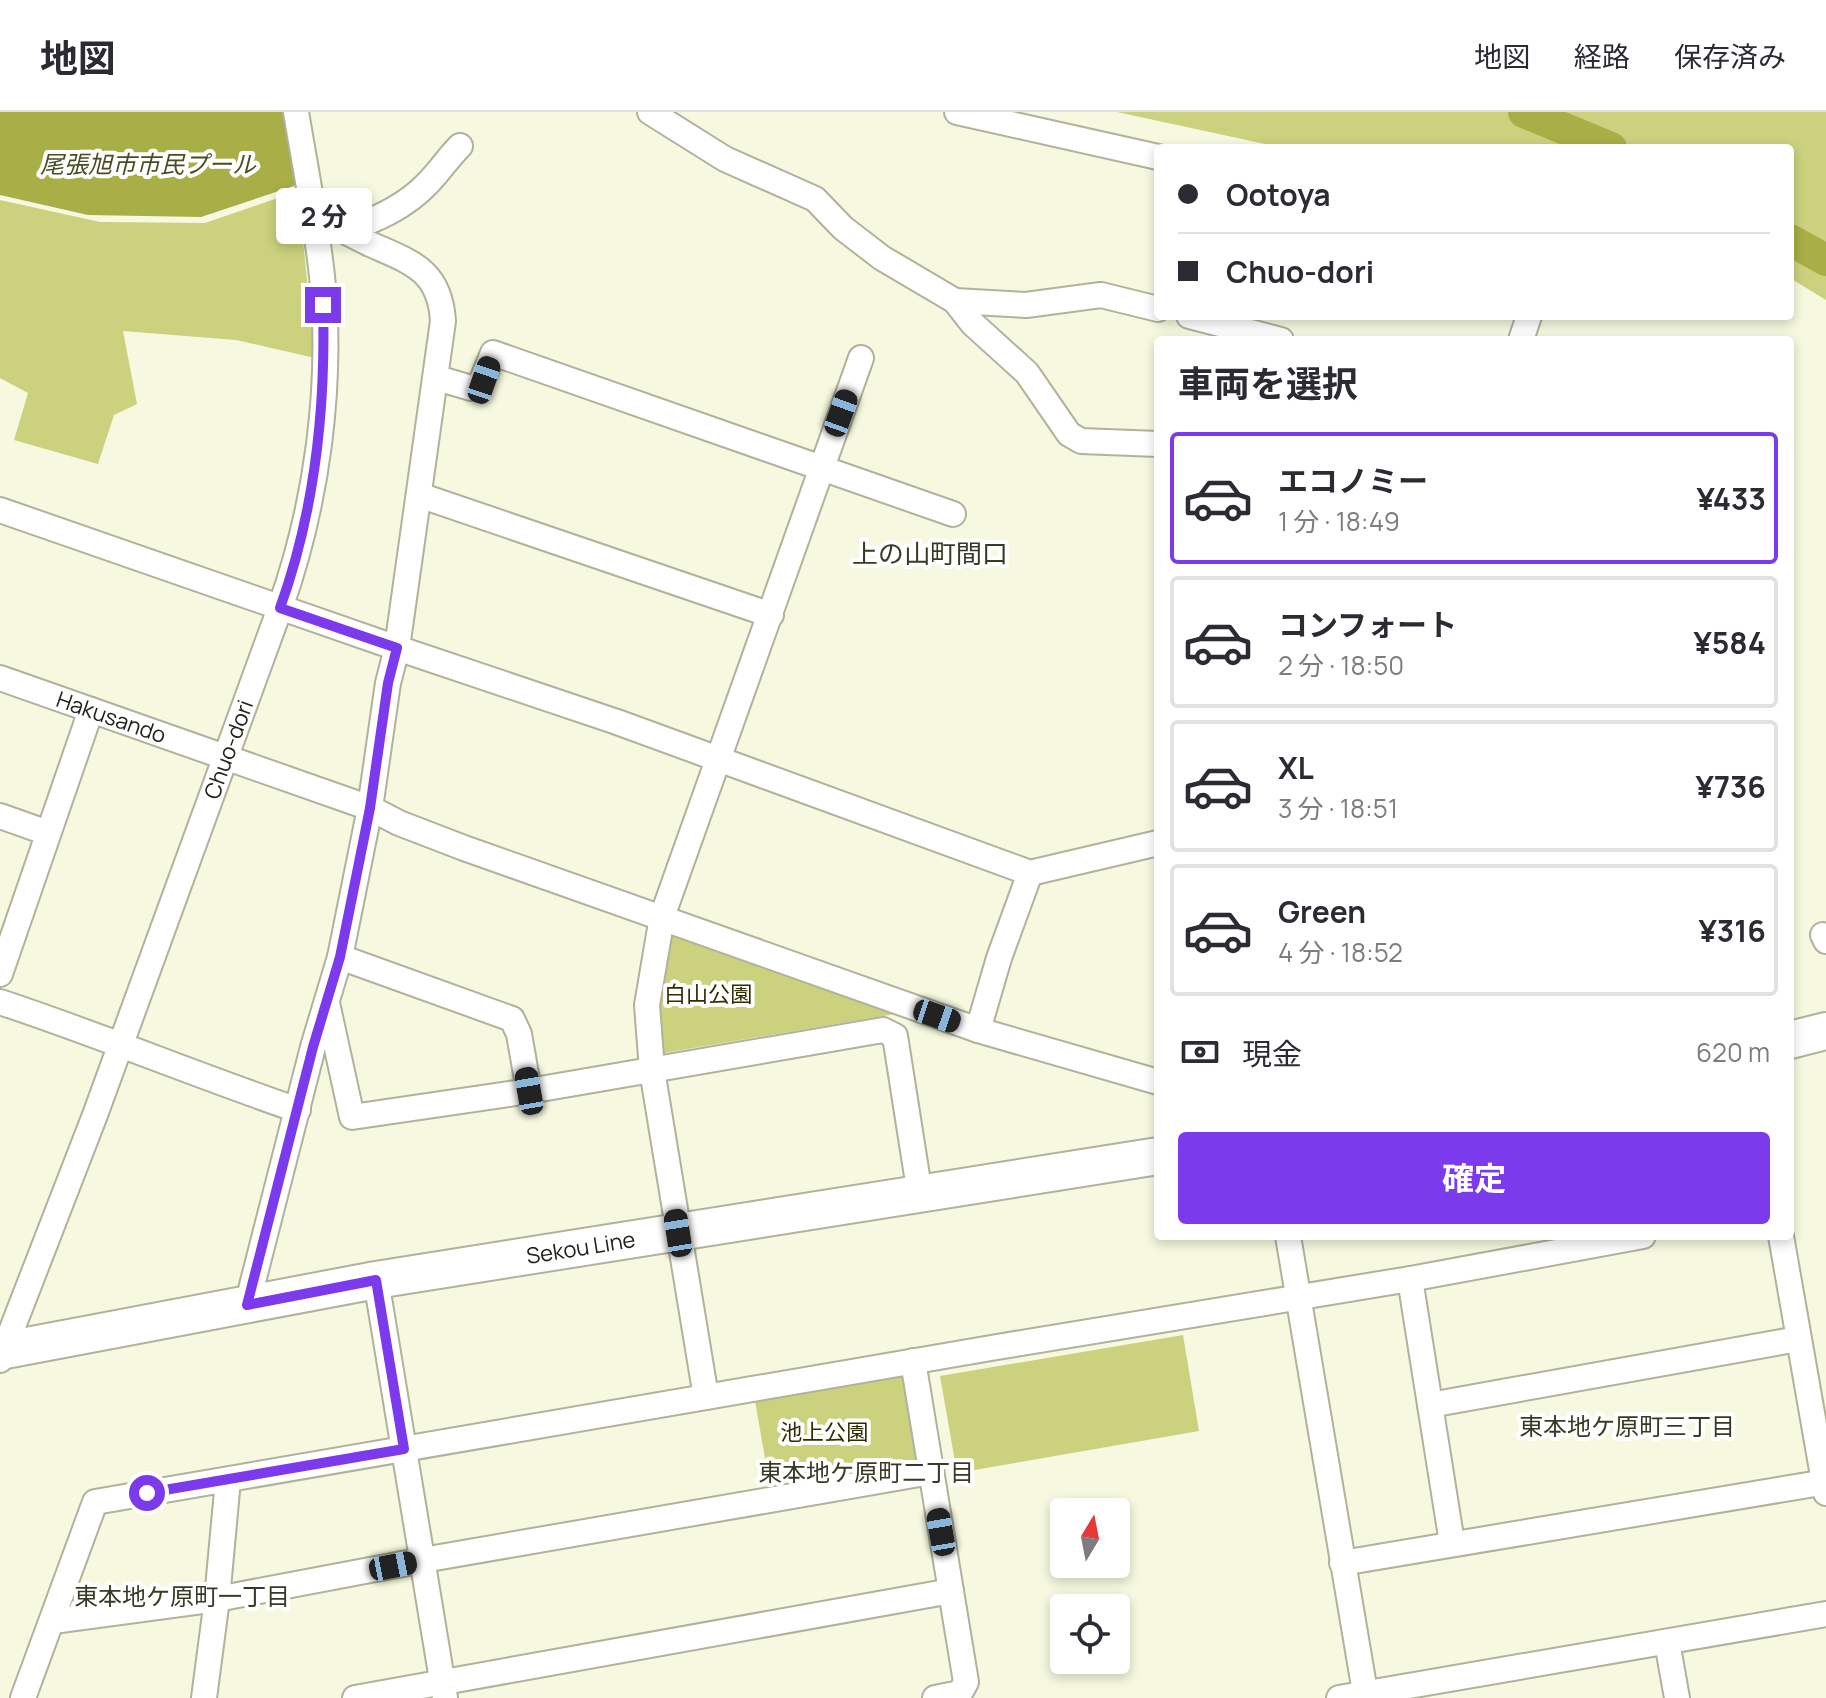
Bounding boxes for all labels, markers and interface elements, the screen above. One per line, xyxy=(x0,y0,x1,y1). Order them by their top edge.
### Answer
text: 地図 xyxy=(40,31,116,83)
text: 地図 xyxy=(1474,37,1530,75)
text: 経路 xyxy=(1574,37,1630,75)
text: 保存済み xyxy=(1674,37,1786,75)
water label: 尾張旭市市民プール xyxy=(40,147,257,180)
text: Ootoya xyxy=(1226,174,1331,215)
callout: 2 分 xyxy=(275,189,371,245)
text: 2 分 xyxy=(301,198,347,234)
text: Chuo-dori xyxy=(1226,251,1374,292)
route end xyxy=(305,287,341,323)
car xyxy=(465,353,503,407)
text: 車両を選択 xyxy=(1178,359,1358,408)
car xyxy=(822,386,860,440)
text: エコノミー xyxy=(1278,460,1428,501)
icon: car xyxy=(1182,462,1254,534)
text: ¥433 xyxy=(1697,478,1766,519)
text: 1 分 · 18:49 xyxy=(1278,503,1400,539)
district label: 上の山町間口 xyxy=(852,535,1008,571)
text: コンフォート xyxy=(1278,604,1457,645)
icon: car xyxy=(1182,606,1254,678)
text: ¥584 xyxy=(1693,622,1766,663)
text: 2 分 · 18:50 xyxy=(1278,647,1404,683)
street label: Hakusando xyxy=(53,684,170,750)
street label: Chuo-dori xyxy=(197,696,260,803)
text: XL xyxy=(1278,747,1314,788)
icon: car xyxy=(1182,750,1254,822)
text: ¥736 xyxy=(1696,766,1766,807)
text: 3 分 · 18:51 xyxy=(1278,790,1398,826)
text: Green xyxy=(1278,891,1366,932)
icon: car xyxy=(1182,894,1254,966)
text: ¥316 xyxy=(1698,910,1766,951)
text: 4 分 · 18:52 xyxy=(1278,934,1403,970)
park label: 白山公園 xyxy=(664,979,752,1009)
car xyxy=(910,997,964,1035)
icon: cash xyxy=(1178,1030,1222,1074)
text: 現金 xyxy=(1242,1033,1302,1074)
text: 620 m xyxy=(1696,1034,1770,1070)
car xyxy=(513,1065,545,1117)
button: 確定 xyxy=(1178,1132,1770,1224)
car xyxy=(662,1207,694,1259)
street label: Sekou Line xyxy=(524,1224,638,1271)
district label: 東本地ケ原町三丁目 xyxy=(1519,1409,1735,1442)
park label: 池上公園 xyxy=(780,1417,868,1447)
district label: 東本地ケ原町二丁目 xyxy=(758,1455,974,1488)
route start xyxy=(129,1475,165,1511)
north arrow xyxy=(1050,1498,1130,1578)
map controls xyxy=(1050,1498,1130,1674)
car xyxy=(925,1506,957,1558)
car xyxy=(367,1550,419,1582)
district label: 東本地ケ原町一丁目 xyxy=(74,1579,290,1612)
button: locate xyxy=(1050,1594,1130,1674)

